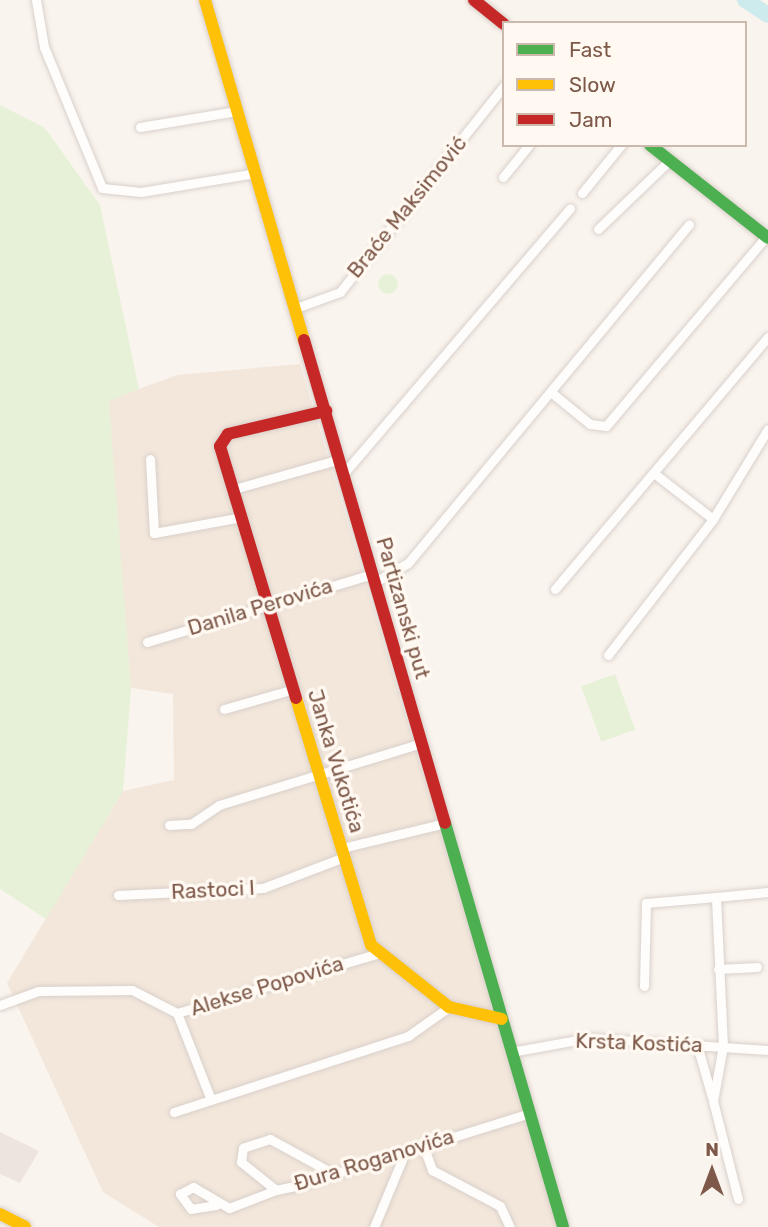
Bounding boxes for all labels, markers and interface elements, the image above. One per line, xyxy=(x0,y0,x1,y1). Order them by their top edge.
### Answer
legend xyxy=(502,21,747,147)
text: Fast xyxy=(569,37,611,62)
text: Slow xyxy=(569,72,616,97)
text: Jam xyxy=(569,107,613,132)
street label: Braće Maksimović xyxy=(342,131,472,283)
street label: Partizanski put xyxy=(371,534,435,682)
street label: Danila Perovića xyxy=(185,573,335,641)
street label: Janka Vukotića xyxy=(302,686,370,836)
street label: Rastoci I xyxy=(170,875,256,905)
street label: Alekse Popovića xyxy=(187,951,347,1021)
street label: Krsta Kostića xyxy=(575,1028,703,1058)
street label: Đura Roganovića xyxy=(291,1124,457,1196)
north arrow xyxy=(677,1136,747,1206)
text: N xyxy=(705,1138,719,1161)

